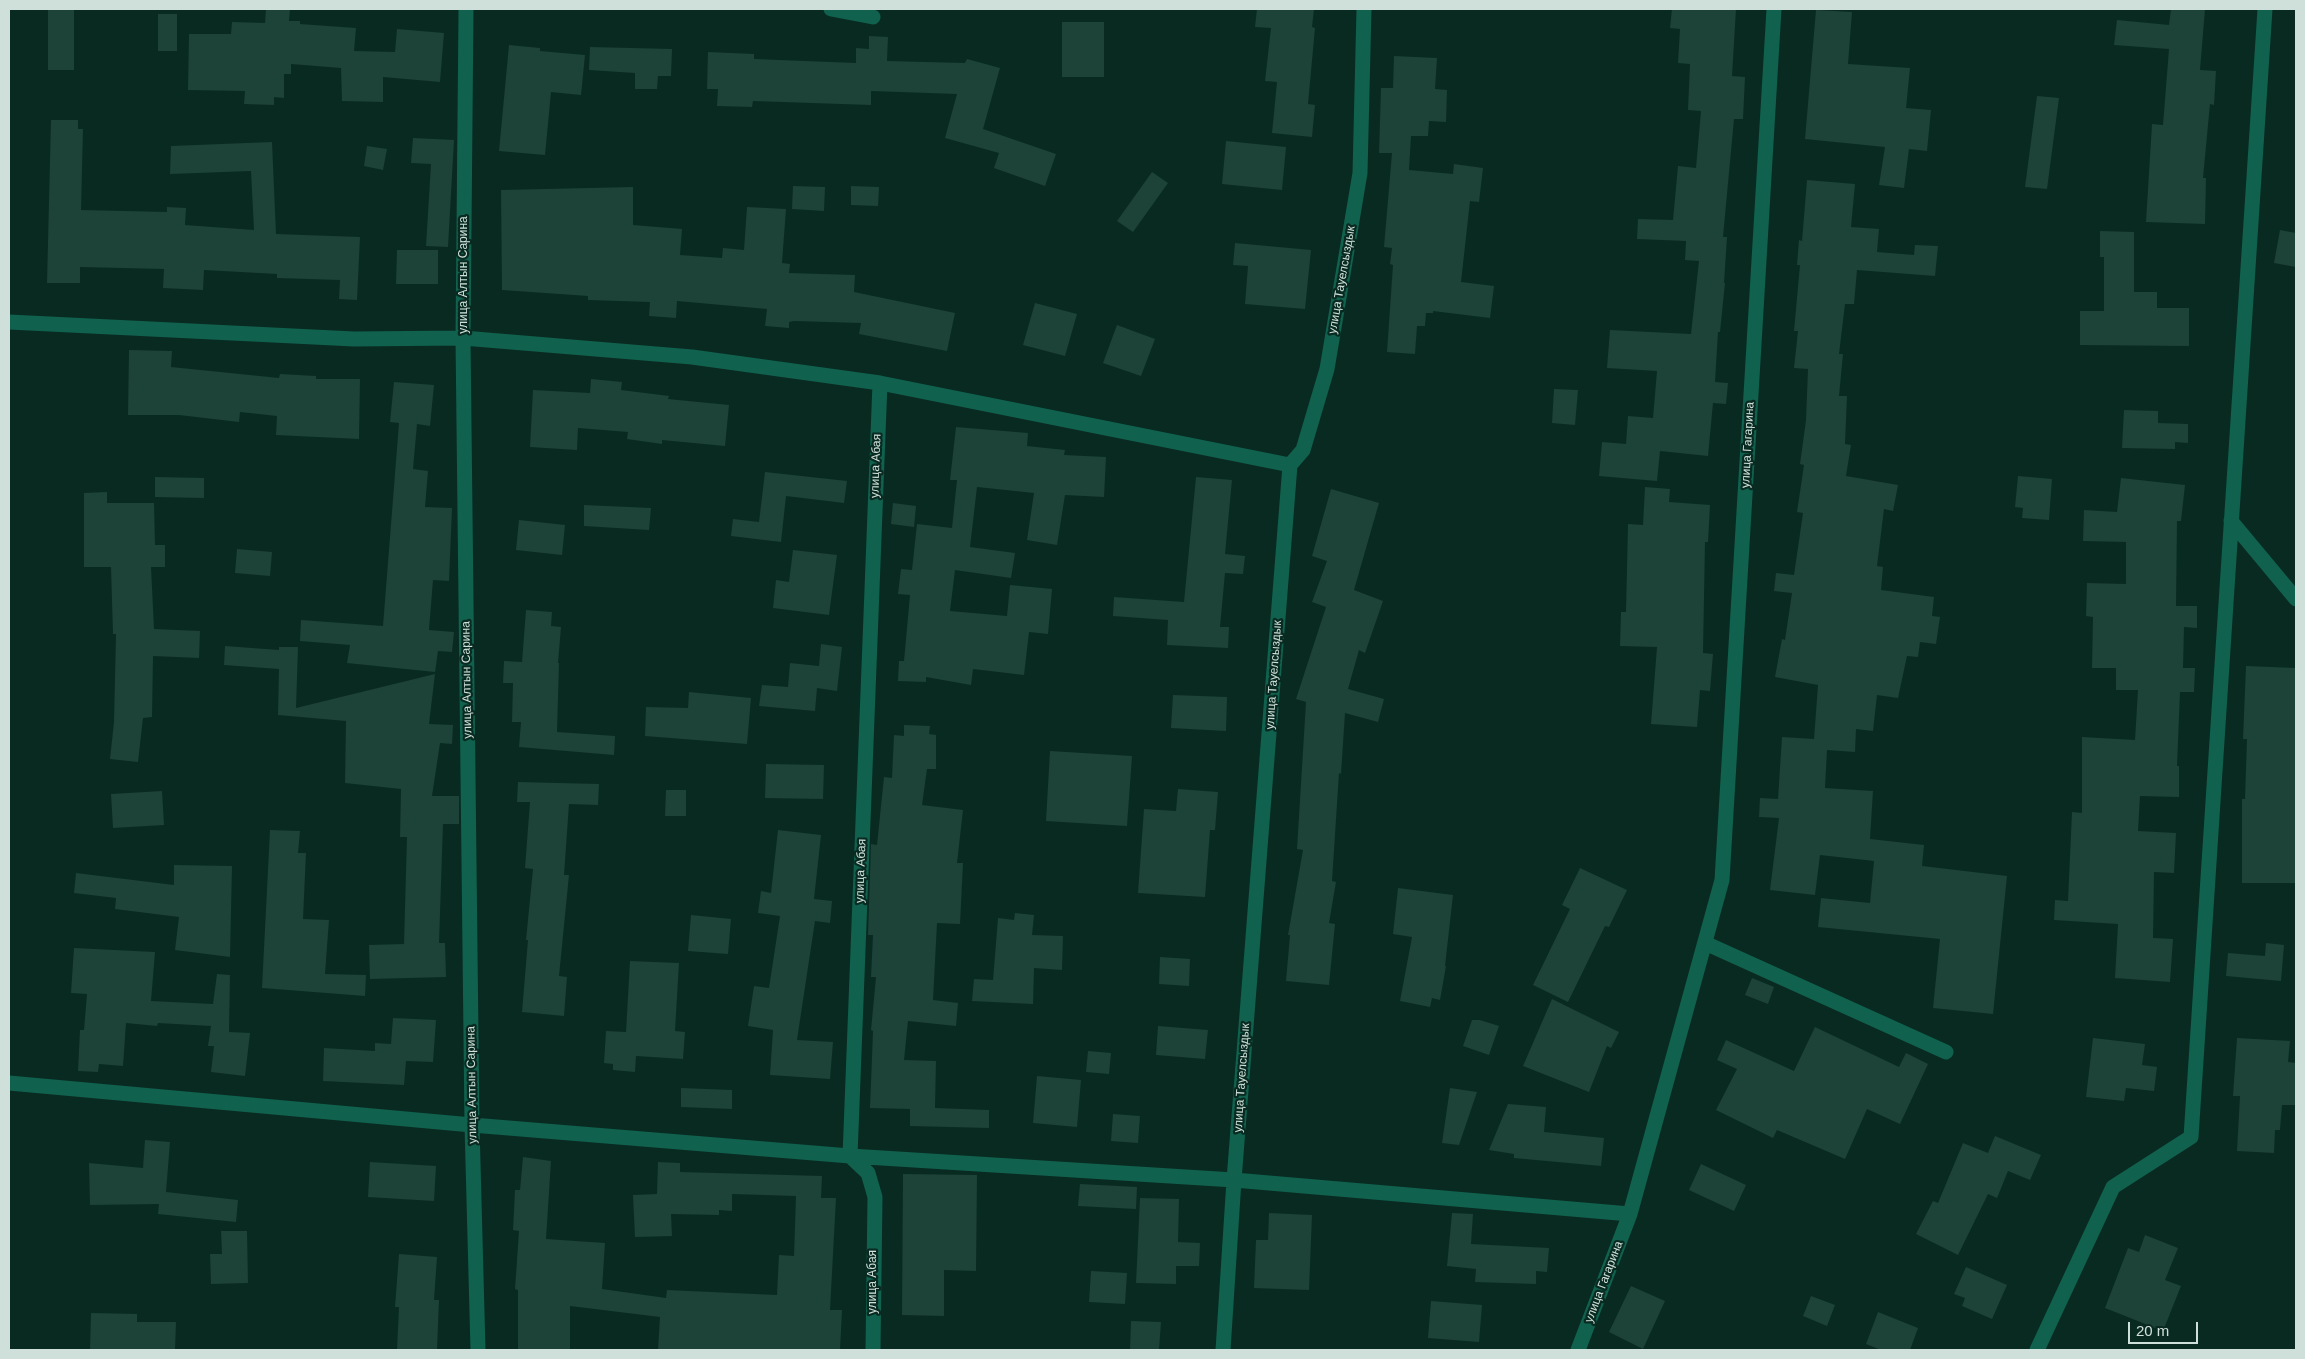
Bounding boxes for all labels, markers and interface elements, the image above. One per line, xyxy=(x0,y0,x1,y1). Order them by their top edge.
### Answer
street label: улица Алтын Сарина xyxy=(457,216,471,334)
street label: улица Тауелсыздык xyxy=(1325,225,1359,335)
street label: улица Гагарина xyxy=(1739,402,1757,488)
street label: улица Абая xyxy=(868,434,884,498)
street label: улица Тауелсыздык xyxy=(1263,620,1285,730)
street label: улица Алтын Сарина xyxy=(459,621,475,739)
street label: улица Абая xyxy=(853,839,869,903)
street label: улица Тауелсыздык xyxy=(1231,1023,1253,1133)
street label: улица Алтын Сарина xyxy=(464,1026,480,1144)
street label: улица Гагарина xyxy=(1582,1239,1626,1325)
street label: улица Абая xyxy=(866,1250,880,1314)
scale bar xyxy=(2130,1312,2200,1344)
text: 20 m xyxy=(2136,1322,2169,1339)

